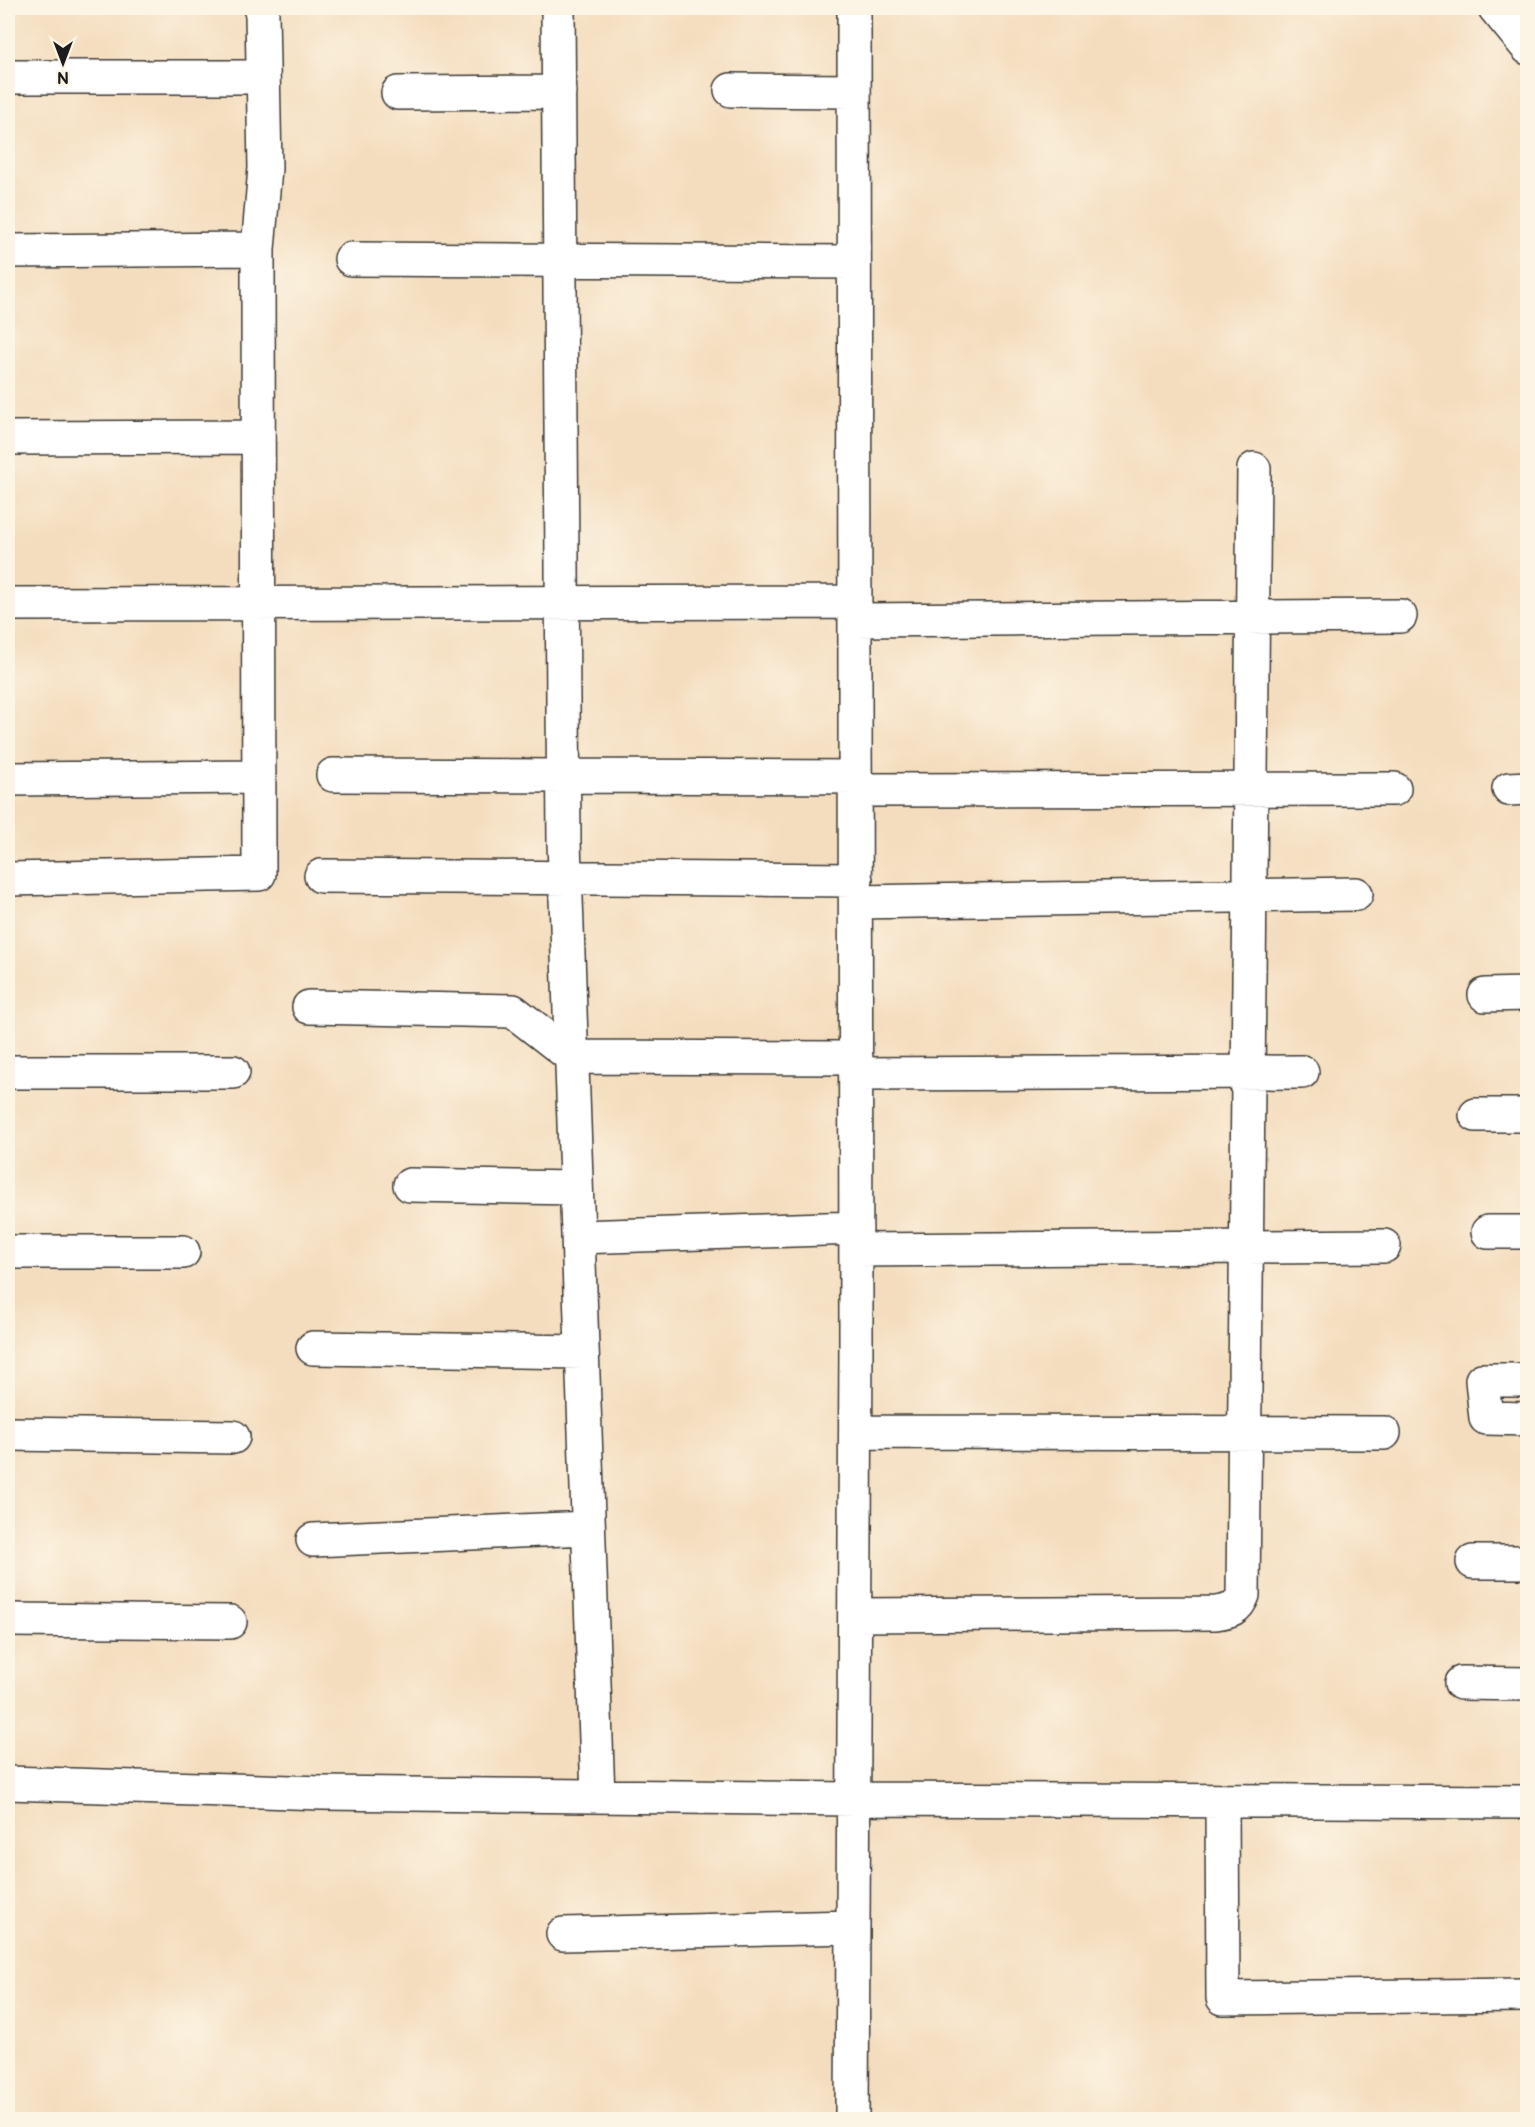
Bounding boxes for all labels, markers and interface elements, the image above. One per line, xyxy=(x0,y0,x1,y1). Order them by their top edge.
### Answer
north arrow xyxy=(33,33,93,93)
text: N xyxy=(57,67,69,86)

